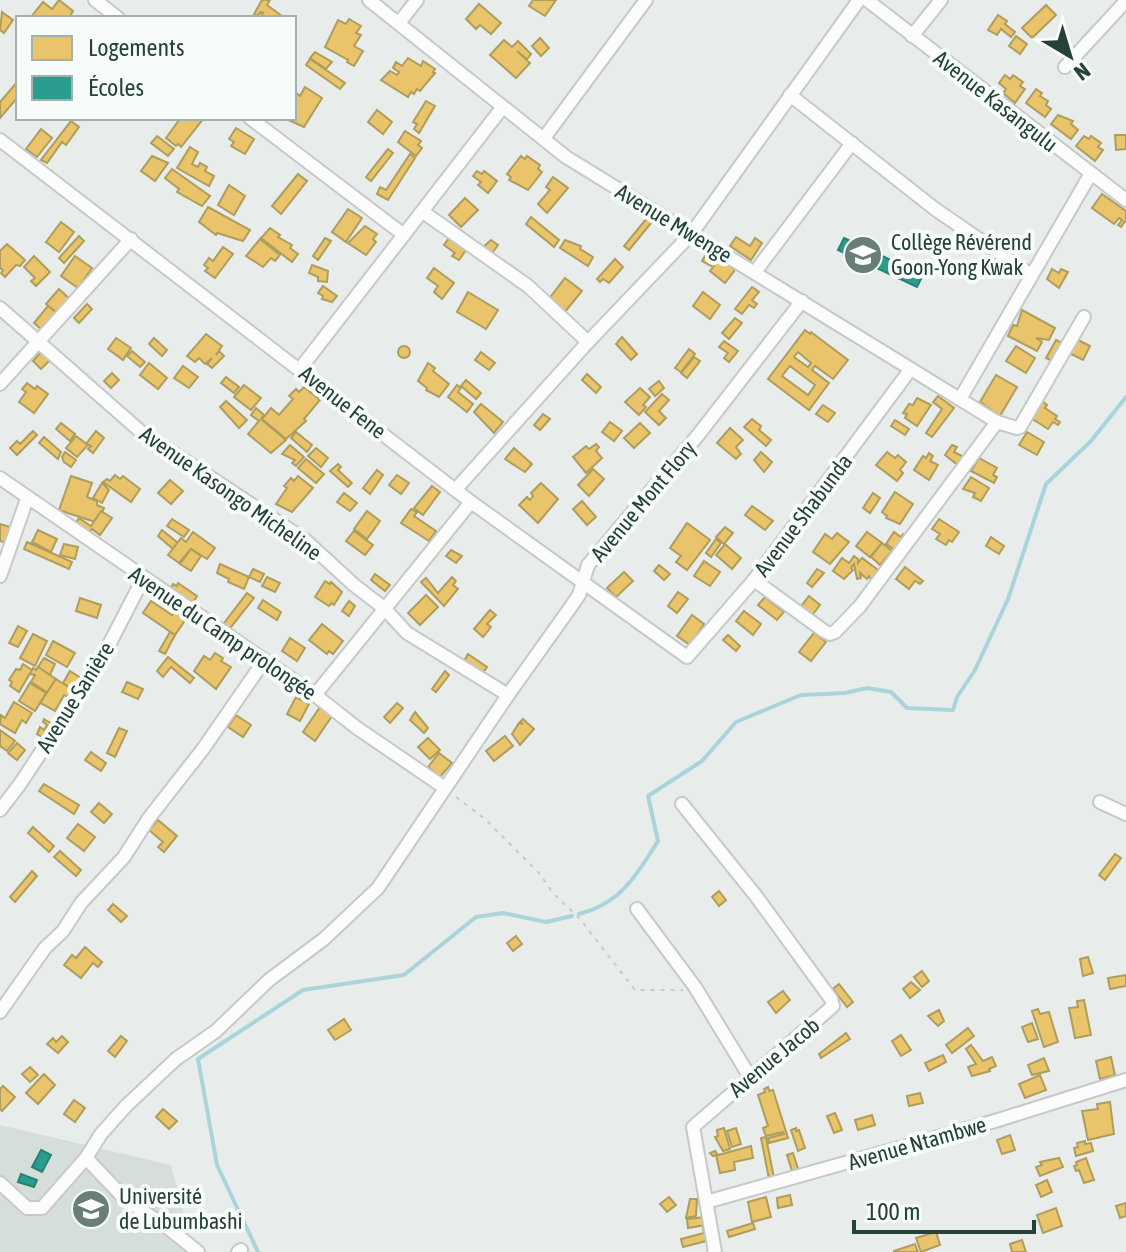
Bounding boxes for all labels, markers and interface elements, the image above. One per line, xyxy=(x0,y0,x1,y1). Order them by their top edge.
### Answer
legend xyxy=(16,16,296,120)
north arrow xyxy=(1030,16,1110,96)
text: Logements xyxy=(88,34,185,61)
street label: Avenue Kasangulu xyxy=(929,45,1063,157)
text: N xyxy=(1069,58,1095,86)
text: Écoles xyxy=(88,74,144,101)
street label: Avenue Mwenge xyxy=(611,178,737,268)
place label: Collège Révérend Goon-Yong Kwak xyxy=(891,229,1032,280)
school or university icon: Collège Révérend Goon-Yong Kwak xyxy=(842,234,884,276)
street label: Avenue Fene xyxy=(294,360,392,444)
street label: Avenue Kasongo Micheline xyxy=(135,420,327,566)
street label: Avenue Mont Flory xyxy=(585,435,701,567)
street label: Avenue Shabunda xyxy=(749,449,857,581)
street label: Avenue du Camp prolongée xyxy=(124,561,322,705)
street label: Avenue Sanière xyxy=(31,637,119,757)
street label: Avenue Jacob xyxy=(723,1012,825,1102)
street label: Avenue Ntambwe xyxy=(845,1111,989,1175)
place label: Université de Lubumbashi xyxy=(119,1183,243,1234)
scale bar xyxy=(854,1184,1034,1234)
school or university icon: Université de Lubumbashi xyxy=(70,1188,112,1230)
text: 100 m xyxy=(866,1198,920,1225)

